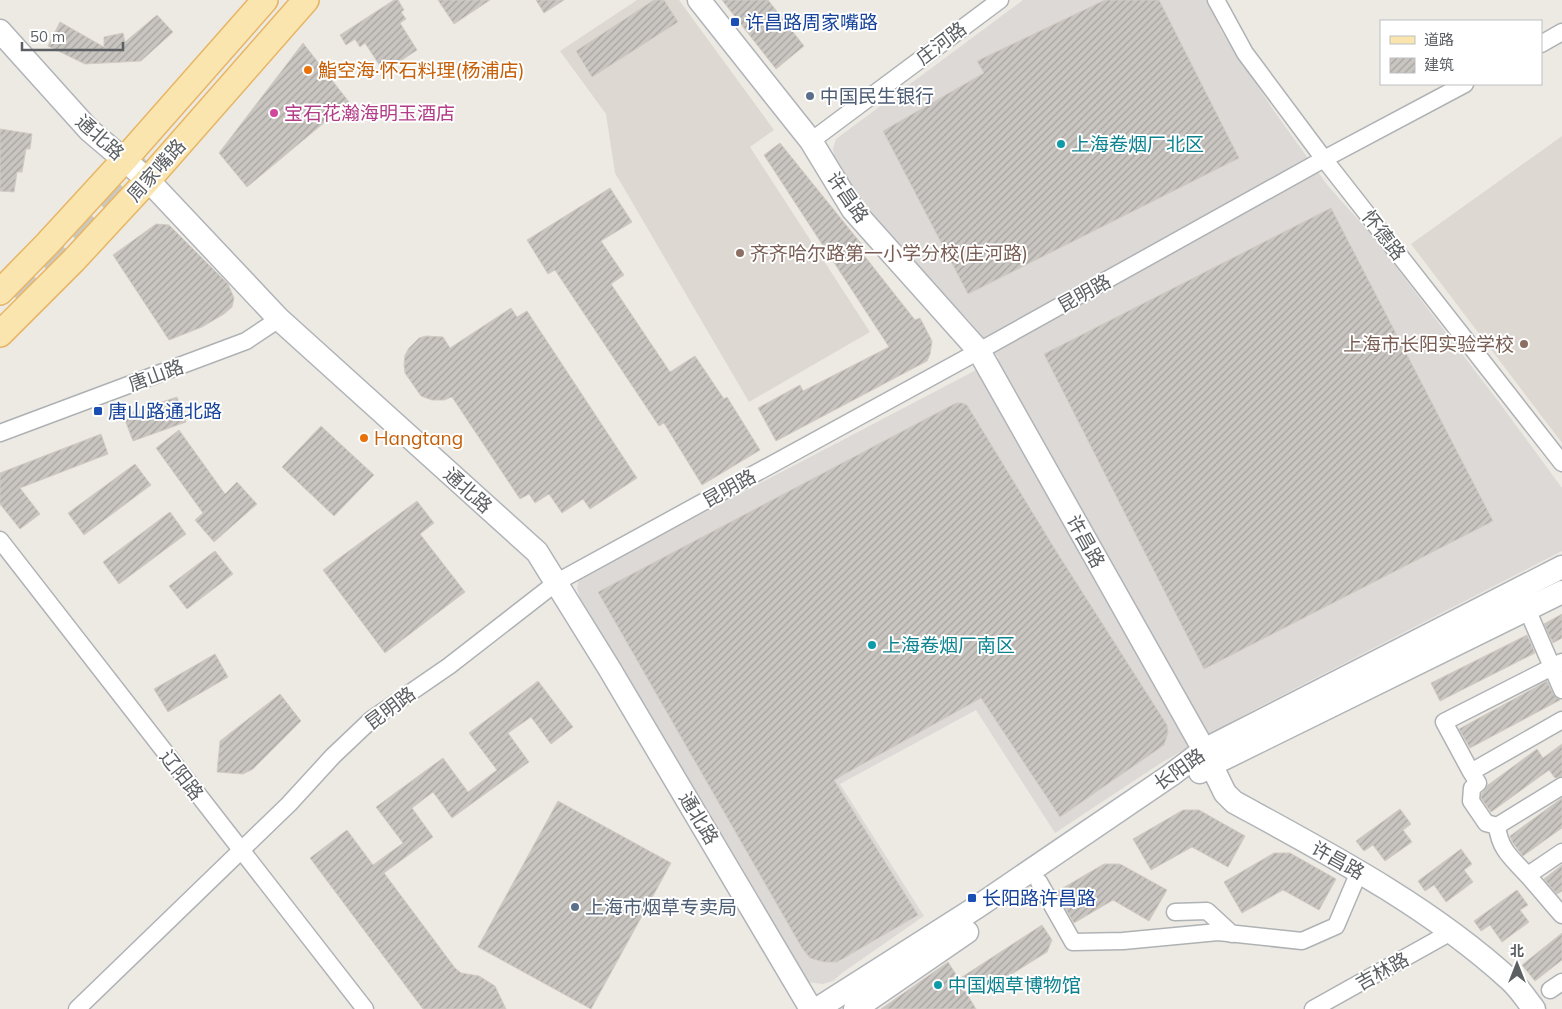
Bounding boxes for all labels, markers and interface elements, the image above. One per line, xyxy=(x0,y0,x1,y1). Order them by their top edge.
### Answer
place label: 许昌路周家嘴路 xyxy=(745,10,878,34)
marker: 许昌路周家嘴路 xyxy=(729,16,741,28)
street label: 庄河路 xyxy=(911,16,971,70)
scale bar xyxy=(22,20,124,52)
legend xyxy=(1380,20,1542,85)
text: 50 m xyxy=(30,27,65,46)
text: 道路 xyxy=(1424,30,1454,49)
text: 建筑 xyxy=(1424,55,1454,74)
place label: 鮨空海·怀石料理(杨浦店) xyxy=(318,58,524,82)
marker: 鮨空海·怀石料理(杨浦店) xyxy=(302,64,314,76)
place label: 中国民生银行 xyxy=(820,84,934,108)
marker: 中国民生银行 xyxy=(804,90,816,102)
place label: 宝石花瀚海明玉酒店 xyxy=(284,101,455,125)
marker: 宝石花瀚海明玉酒店 xyxy=(268,107,280,119)
street label: 通北路 xyxy=(71,109,129,165)
place label: 上海卷烟厂北区 xyxy=(1071,132,1204,156)
street label: 周家嘴路 xyxy=(122,134,190,206)
marker: 上海卷烟厂北区 xyxy=(1055,138,1067,150)
street label: 许昌路 xyxy=(822,167,874,227)
street label: 怀德路 xyxy=(1357,205,1411,265)
place label: 齐齐哈尔路第一小学分校(庄河路) xyxy=(750,241,1028,265)
marker: 齐齐哈尔路第一小学分校(庄河路) xyxy=(734,247,746,259)
street label: 昆明路 xyxy=(1053,269,1115,317)
place label: 上海市长阳实验学校 xyxy=(1343,332,1514,356)
marker: 上海市长阳实验学校 xyxy=(1518,338,1530,350)
street label: 唐山路 xyxy=(125,354,187,396)
place label: 唐山路通北路 xyxy=(108,399,222,423)
marker: 唐山路通北路 xyxy=(92,405,104,417)
place label: Hangtang xyxy=(374,426,463,450)
marker: Hangtang xyxy=(358,432,370,444)
street label: 通北路 xyxy=(439,462,497,518)
street label: 昆明路 xyxy=(698,464,760,512)
street label: 许昌路 xyxy=(1062,510,1110,572)
place label: 上海卷烟厂南区 xyxy=(882,633,1015,657)
marker: 上海卷烟厂南区 xyxy=(866,639,878,651)
street label: 昆明路 xyxy=(360,681,420,735)
street label: 长阳路 xyxy=(1149,743,1209,795)
street label: 辽阳路 xyxy=(155,745,209,805)
street label: 通北路 xyxy=(674,787,724,849)
street label: 许昌路 xyxy=(1307,836,1369,884)
place label: 长阳路许昌路 xyxy=(982,886,1096,910)
marker: 长阳路许昌路 xyxy=(966,892,978,904)
place label: 上海市烟草专卖局 xyxy=(585,895,737,919)
marker: 上海市烟草专卖局 xyxy=(569,901,581,913)
north arrow xyxy=(1492,939,1542,989)
text: 北 xyxy=(1510,942,1524,960)
street label: 吉林路 xyxy=(1351,947,1413,995)
place label: 中国烟草博物馆 xyxy=(948,973,1081,997)
marker: 中国烟草博物馆 xyxy=(932,979,944,991)

